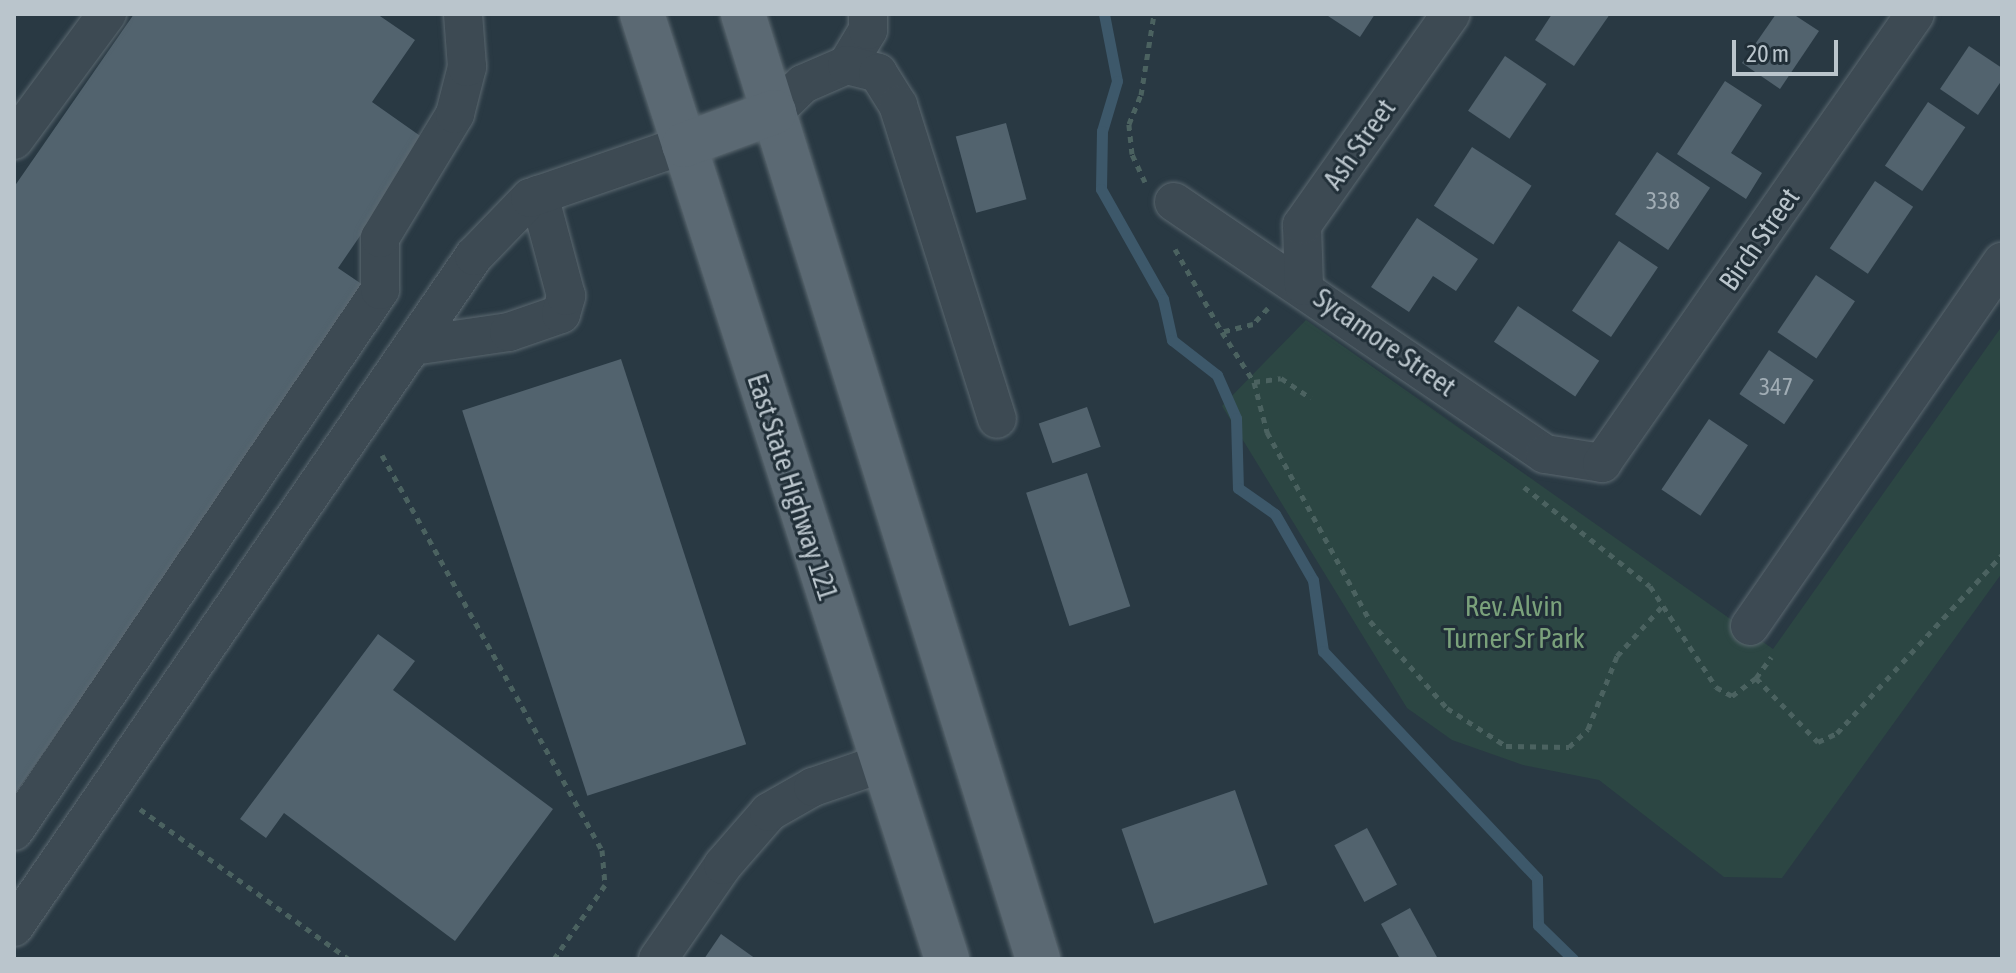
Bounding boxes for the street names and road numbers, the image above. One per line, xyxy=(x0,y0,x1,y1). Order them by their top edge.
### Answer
street label: Ash Street xyxy=(1316,92,1402,196)
street label: Birch Street xyxy=(1712,181,1806,297)
street label: Sycamore Street xyxy=(1308,281,1462,403)
street label: East State Highway 121 xyxy=(740,369,846,605)

